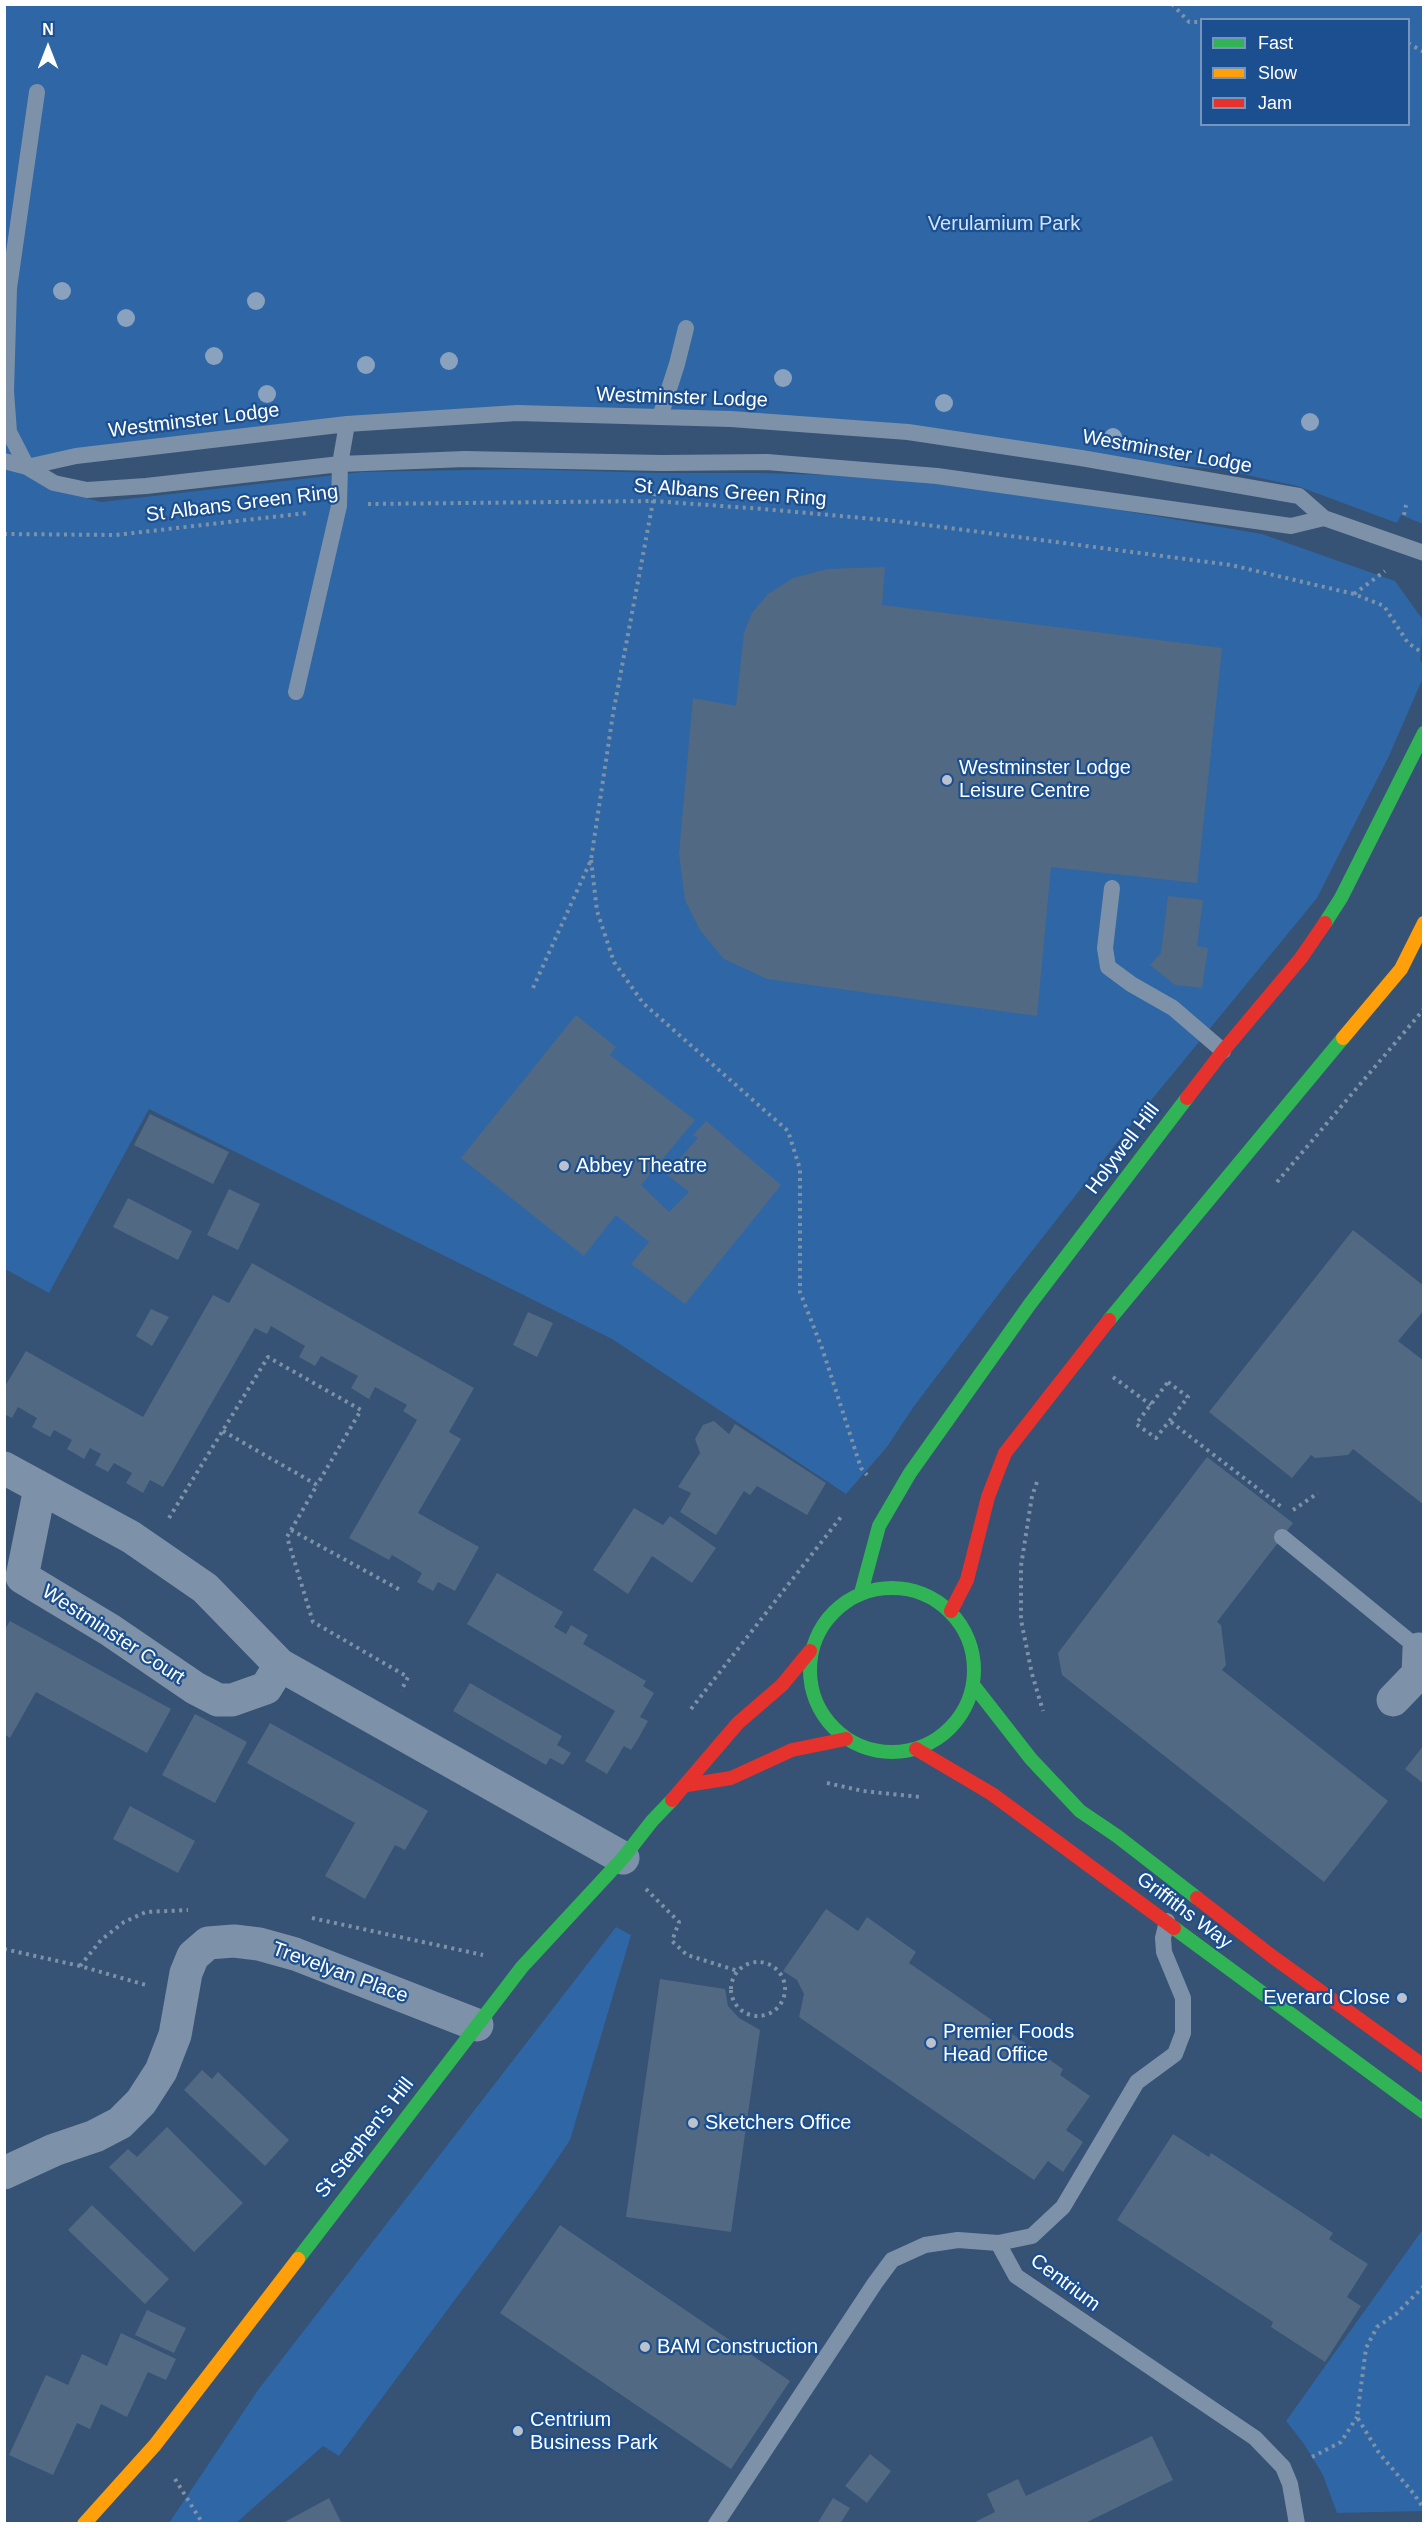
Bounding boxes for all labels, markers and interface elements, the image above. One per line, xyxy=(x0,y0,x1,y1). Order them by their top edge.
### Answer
north arrow xyxy=(18,18,78,78)
legend xyxy=(1200,18,1410,126)
text: N xyxy=(42,21,54,38)
text: Fast xyxy=(1258,33,1293,53)
text: Slow xyxy=(1258,63,1297,83)
text: Jam xyxy=(1258,93,1292,113)
park label: Verulamium Park xyxy=(928,212,1080,236)
street label: Westminster Lodge xyxy=(596,383,768,413)
street label: Westminster Lodge xyxy=(107,399,281,443)
street label: Westminster Lodge xyxy=(1080,425,1254,479)
street label: St Albans Green Ring xyxy=(633,474,827,512)
street label: St Albans Green Ring xyxy=(145,480,339,528)
place label: Westminster Lodge Leisure Centre xyxy=(959,756,1131,803)
marker: Westminster Lodge Leisure Centre xyxy=(940,773,954,787)
street label: Holywell Hill xyxy=(1081,1099,1165,1199)
place label: Abbey Theatre xyxy=(576,1154,707,1178)
marker: Abbey Theatre xyxy=(557,1159,571,1173)
street label: Westminster Court xyxy=(37,1580,189,1690)
street label: Griffiths Way xyxy=(1132,1867,1236,1955)
street label: Trevelyan Place xyxy=(269,1937,411,2009)
place label: Everard Close xyxy=(1263,1986,1390,2010)
marker: Everard Close xyxy=(1395,1991,1409,2005)
place label: Premier Foods Head Office xyxy=(943,2020,1074,2067)
marker: Premier Foods Head Office xyxy=(924,2036,938,2050)
street label: St Stephen's Hill xyxy=(311,2073,419,2203)
place label: Sketchers Office xyxy=(705,2111,851,2135)
marker: Sketchers Office xyxy=(686,2116,700,2130)
street label: Centrium xyxy=(1025,2249,1105,2317)
place label: BAM Construction xyxy=(657,2335,818,2359)
marker: BAM Construction xyxy=(638,2340,652,2354)
place label: Centrium Business Park xyxy=(530,2408,658,2455)
marker: Centrium Business Park xyxy=(511,2424,525,2438)

